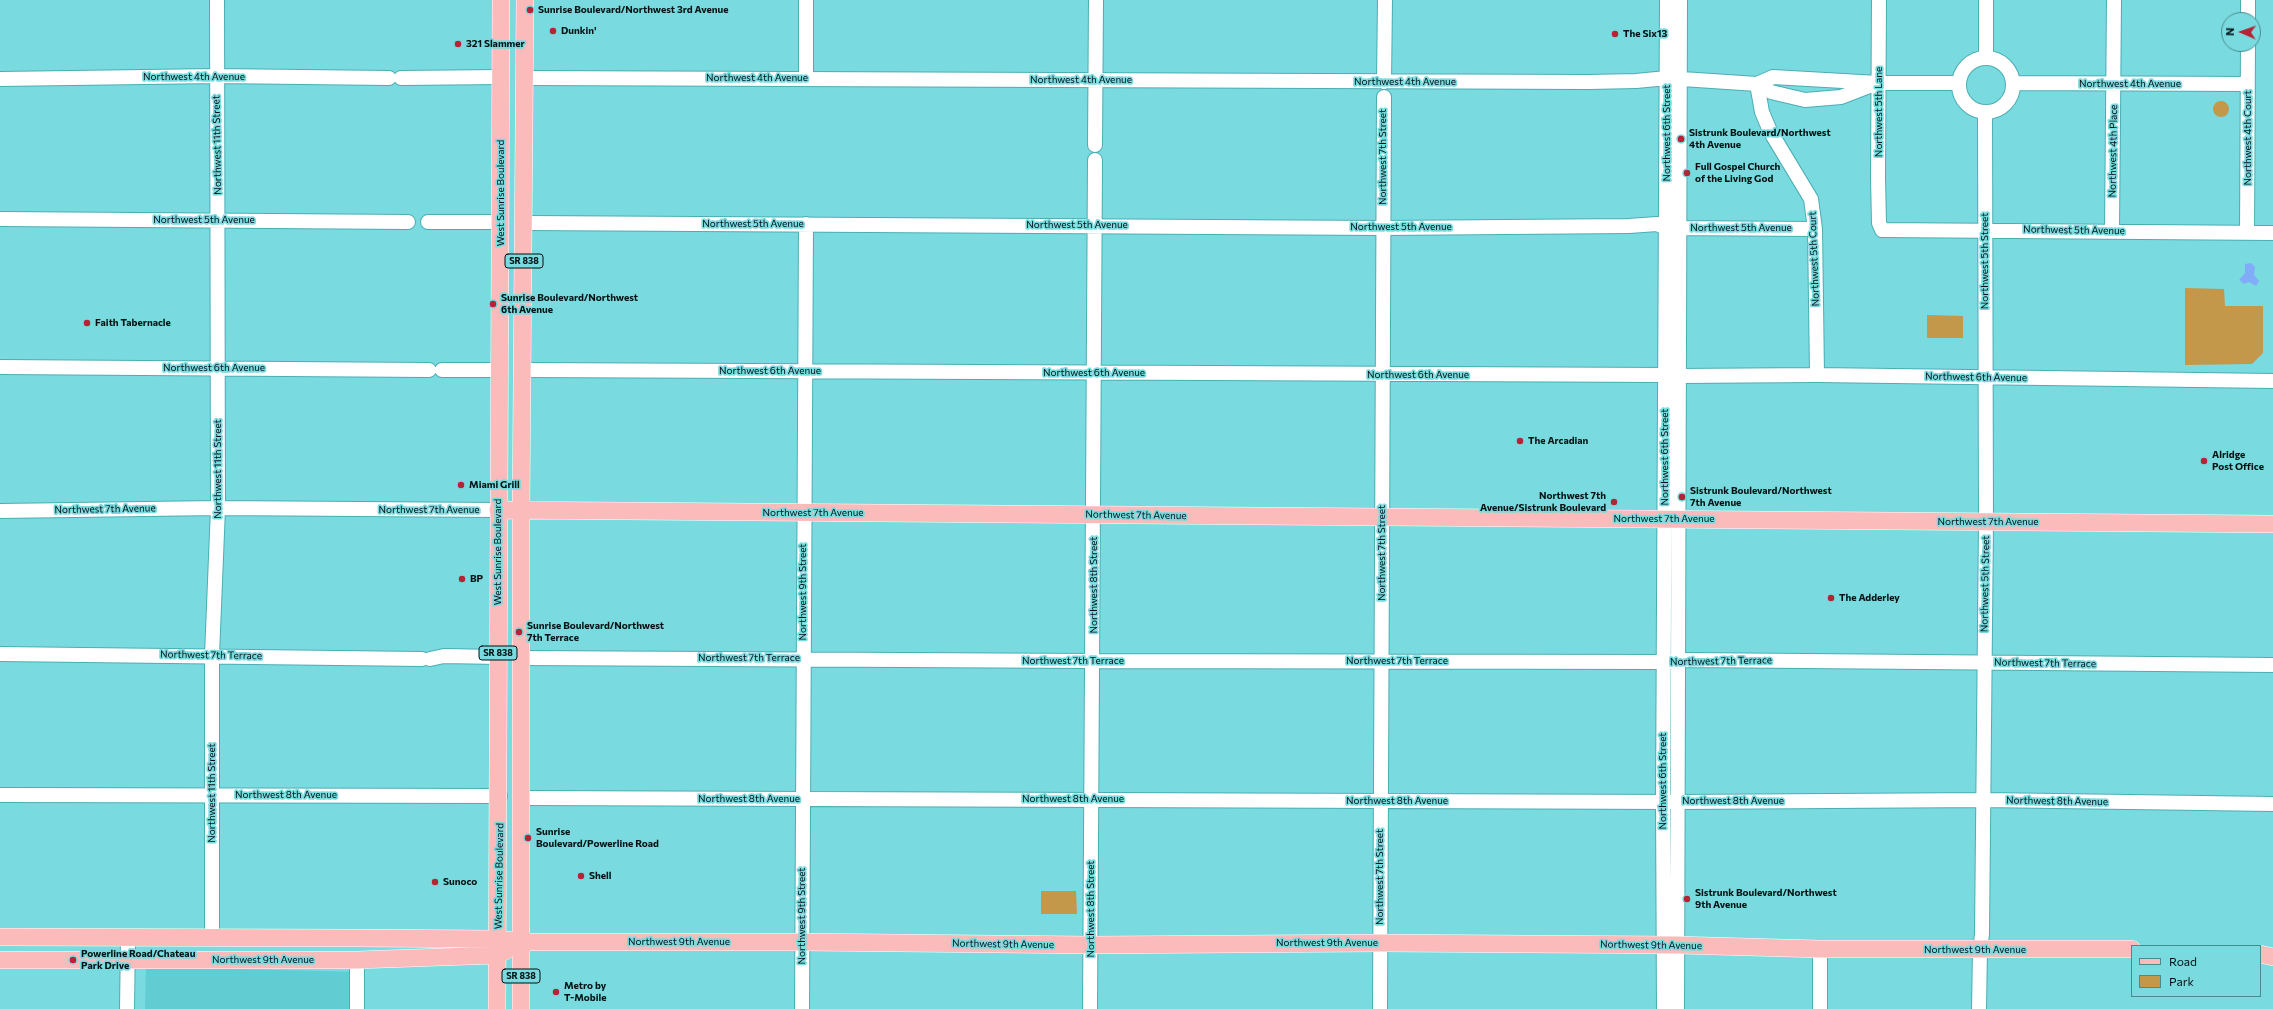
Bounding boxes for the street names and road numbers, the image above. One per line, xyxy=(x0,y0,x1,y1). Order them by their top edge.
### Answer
street label: Northwest 5th Lane xyxy=(1873,67,1885,157)
street label: Northwest 4th Avenue xyxy=(143,71,245,83)
street label: Northwest 4th Avenue xyxy=(706,72,808,84)
street label: Northwest 4th Avenue xyxy=(1030,74,1132,86)
street label: Northwest 4th Avenue xyxy=(1354,76,1456,88)
street label: Northwest 4th Avenue xyxy=(2079,78,2181,90)
street label: Northwest 6th Street xyxy=(1661,85,1673,181)
street label: Northwest 4th Court xyxy=(2242,90,2254,186)
street label: Northwest 11th Street xyxy=(210,95,224,195)
street label: Northwest 4th Place xyxy=(2106,104,2120,198)
street label: Northwest 7th Street xyxy=(1377,109,1389,205)
street label: West Sunrise Boulevard xyxy=(495,140,507,246)
street label: Northwest 5th Court xyxy=(1806,211,1822,307)
street label: Northwest 5th Street xyxy=(1979,213,1991,309)
street label: Northwest 5th Avenue xyxy=(153,214,255,226)
street label: Northwest 5th Avenue xyxy=(702,218,804,230)
street label: Northwest 5th Avenue xyxy=(1026,219,1128,231)
street label: Northwest 5th Avenue xyxy=(1350,221,1452,233)
street label: Northwest 5th Avenue xyxy=(1690,222,1792,234)
street label: Northwest 5th Avenue xyxy=(2023,223,2125,237)
road number: SR 838 xyxy=(505,254,543,268)
street label: Northwest 6th Avenue xyxy=(163,362,265,374)
street label: Northwest 6th Avenue xyxy=(719,365,821,377)
street label: Northwest 6th Avenue xyxy=(1043,367,1145,379)
street label: Northwest 6th Avenue xyxy=(1367,369,1469,381)
street label: Northwest 6th Avenue xyxy=(1925,370,2027,384)
street label: Northwest 6th Street xyxy=(1659,409,1671,505)
street label: Northwest 11th Street xyxy=(212,419,224,519)
street label: West Sunrise Boulevard xyxy=(492,499,504,605)
street label: Northwest 7th Avenue xyxy=(54,502,156,516)
street label: Northwest 7th Avenue xyxy=(378,504,480,516)
street label: Northwest 7th Street xyxy=(1376,505,1388,601)
street label: Northwest 7th Avenue xyxy=(762,507,864,519)
street label: Northwest 7th Avenue xyxy=(1085,508,1187,522)
street label: Northwest 7th Avenue xyxy=(1613,513,1715,525)
street label: Northwest 7th Avenue xyxy=(1937,516,2039,528)
street label: Northwest 5th Street xyxy=(1978,536,1992,632)
street label: Northwest 8th Street xyxy=(1088,537,1100,633)
street label: Northwest 9th Street xyxy=(797,544,809,640)
road number: SR 838 xyxy=(479,646,517,660)
street label: Northwest 7th Terrace xyxy=(160,648,262,662)
street label: Northwest 7th Terrace xyxy=(698,652,800,664)
street label: Northwest 7th Terrace xyxy=(1670,654,1772,668)
street label: Northwest 7th Terrace xyxy=(1022,655,1124,667)
street label: Northwest 7th Terrace xyxy=(1346,655,1448,667)
street label: Northwest 7th Terrace xyxy=(1994,656,2096,670)
street label: Northwest 6th Street xyxy=(1657,733,1669,829)
street label: Northwest 11th Street xyxy=(206,743,218,843)
street label: Northwest 8th Avenue xyxy=(235,789,337,801)
street label: Northwest 8th Avenue xyxy=(698,793,800,805)
street label: Northwest 8th Avenue xyxy=(1022,793,1124,805)
street label: Northwest 8th Avenue xyxy=(2006,794,2108,808)
street label: Northwest 8th Avenue xyxy=(1346,795,1448,807)
street label: Northwest 8th Avenue xyxy=(1682,795,1784,807)
street label: West Sunrise Boulevard xyxy=(492,823,506,929)
street label: Northwest 7th Street xyxy=(1374,829,1386,925)
street label: Northwest 8th Street xyxy=(1085,861,1097,957)
street label: Northwest 9th Street xyxy=(796,868,808,964)
street label: Northwest 9th Avenue xyxy=(628,936,730,948)
street label: Northwest 9th Avenue xyxy=(952,937,1054,951)
street label: Northwest 9th Avenue xyxy=(1276,937,1378,949)
street label: Northwest 9th Avenue xyxy=(1600,938,1702,952)
street label: Northwest 9th Avenue xyxy=(1924,944,2026,956)
street label: Northwest 9th Avenue xyxy=(212,954,314,966)
road number: SR 838 xyxy=(502,969,540,983)

